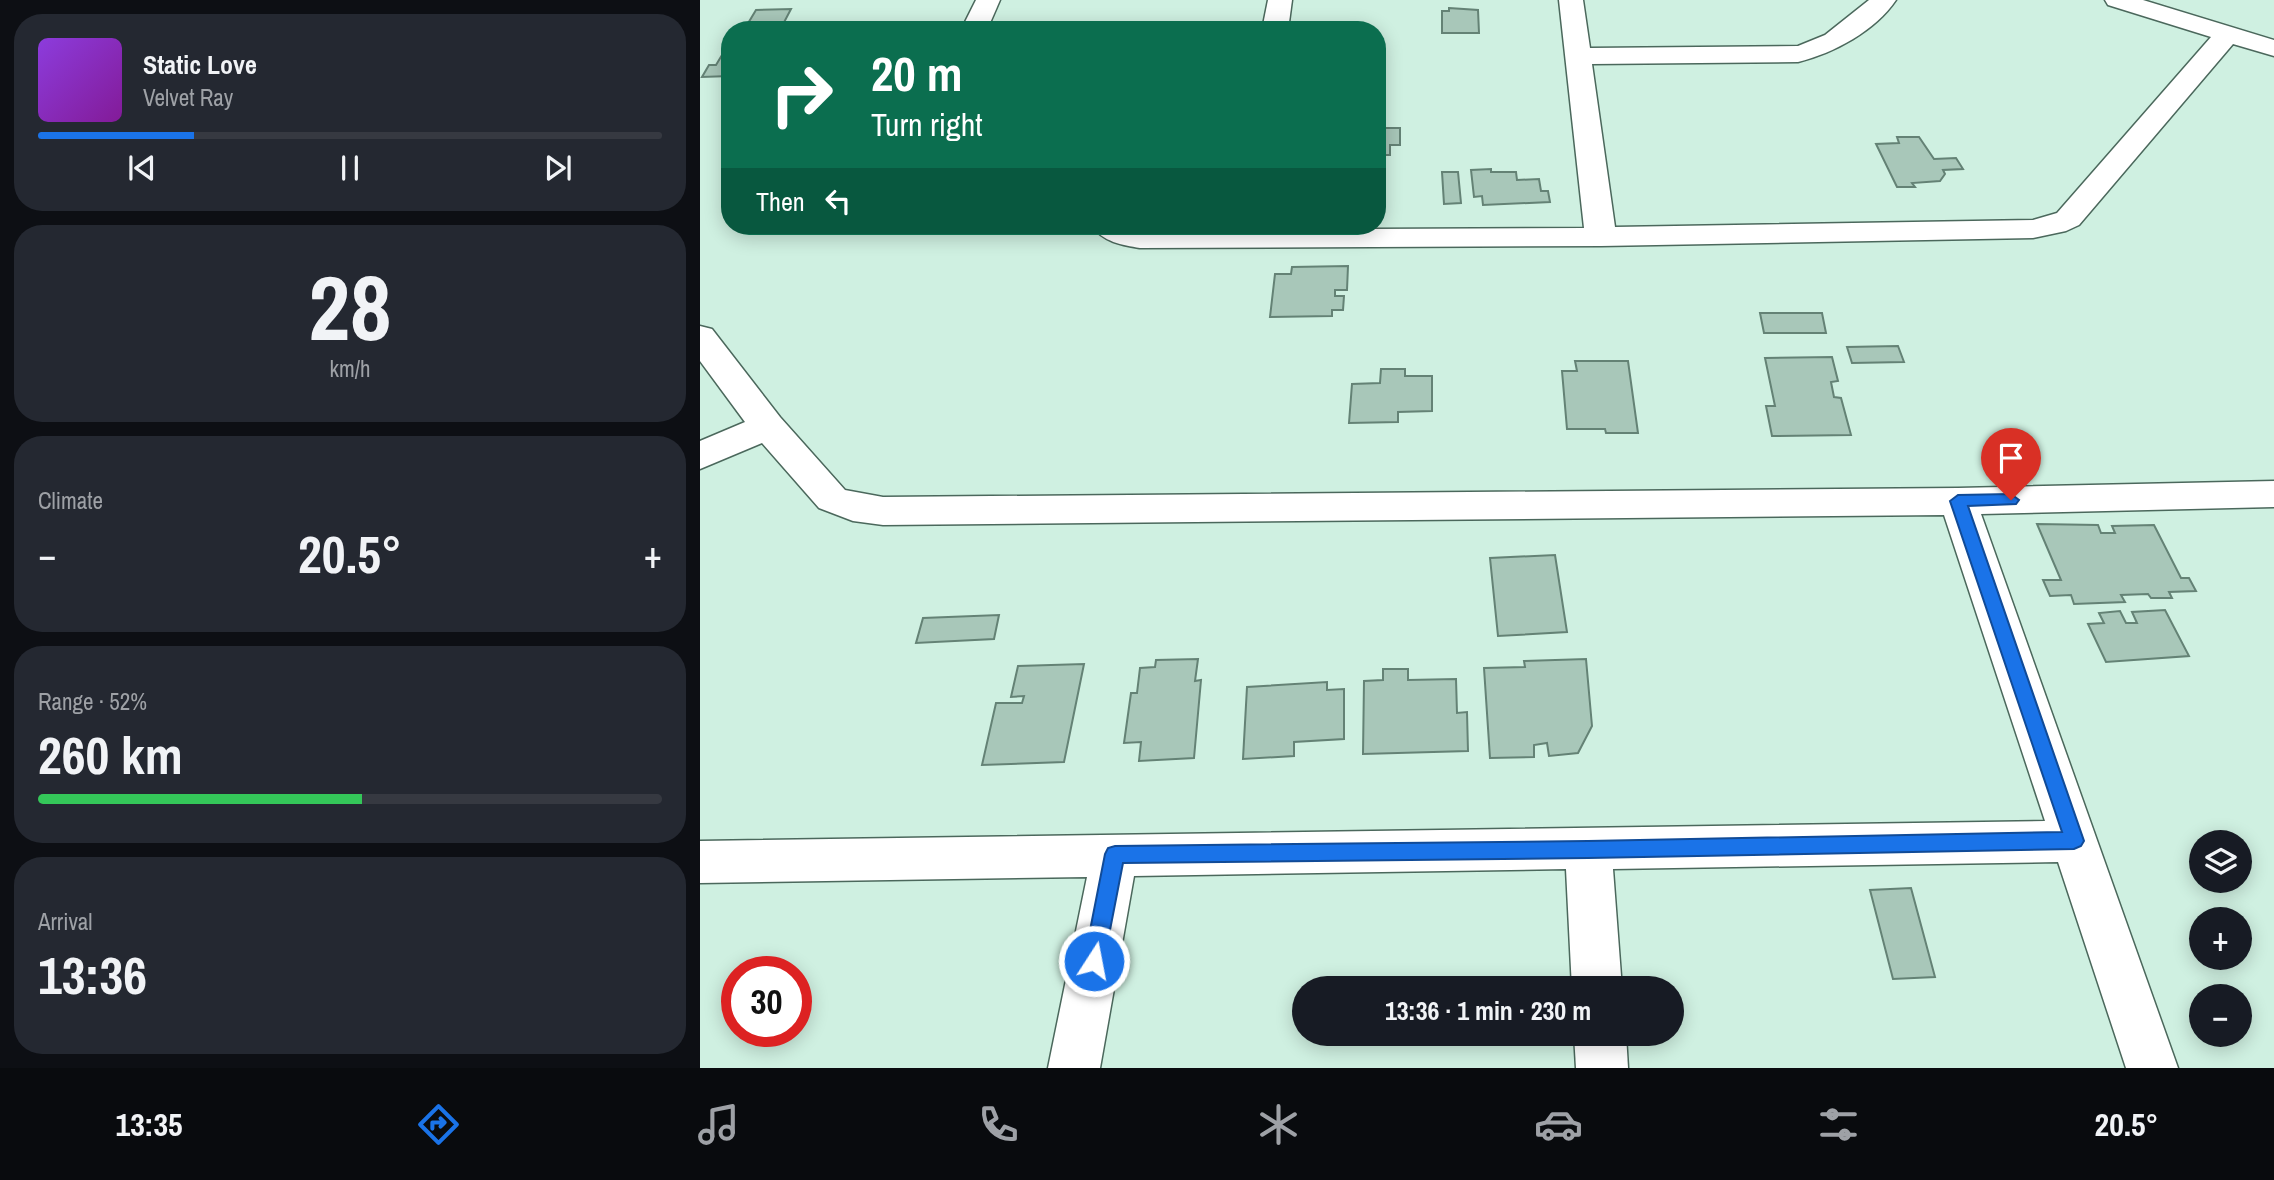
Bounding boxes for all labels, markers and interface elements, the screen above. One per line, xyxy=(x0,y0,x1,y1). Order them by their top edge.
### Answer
text: 20 m xyxy=(871,40,963,106)
text: Static Love xyxy=(143,47,257,82)
icon: right xyxy=(756,49,847,140)
text: Velvet Ray xyxy=(143,82,233,113)
text: Turn right xyxy=(871,103,983,146)
icon: previous xyxy=(123,149,161,187)
icon: pause xyxy=(331,149,369,187)
icon: next xyxy=(539,149,577,187)
icon: left xyxy=(819,182,857,220)
text: Then xyxy=(756,184,805,219)
text: 28 xyxy=(309,246,392,368)
text: km/h xyxy=(330,353,370,384)
pin xyxy=(1981,428,2041,500)
icon: arrive xyxy=(1992,439,2030,477)
text: Climate xyxy=(38,485,103,516)
text: 20.5° xyxy=(298,519,402,589)
text: − xyxy=(38,529,56,580)
text: + xyxy=(644,529,662,580)
text: Range · 52% xyxy=(38,686,147,717)
text: 260 km xyxy=(38,720,183,790)
map controls xyxy=(2189,830,2252,1047)
button: layers xyxy=(2189,830,2252,893)
text: Arrival xyxy=(38,906,93,937)
button: + xyxy=(2189,907,2252,970)
position arrow xyxy=(1057,924,1131,998)
text: 13:36 xyxy=(38,940,147,1010)
speed limit sign: 30 xyxy=(721,956,812,1047)
button: − xyxy=(2189,984,2252,1047)
text: 13:36 · 1 min · 230 m xyxy=(1385,993,1591,1028)
icon: directions xyxy=(414,1100,463,1149)
icon: music xyxy=(694,1100,743,1149)
icon: phone xyxy=(974,1100,1023,1149)
icon: climate xyxy=(1254,1100,1303,1149)
icon: car xyxy=(1534,1100,1583,1149)
icon: filters xyxy=(1814,1100,1863,1149)
text: 13:35 xyxy=(116,1103,183,1146)
text: 20.5° xyxy=(2095,1103,2158,1146)

